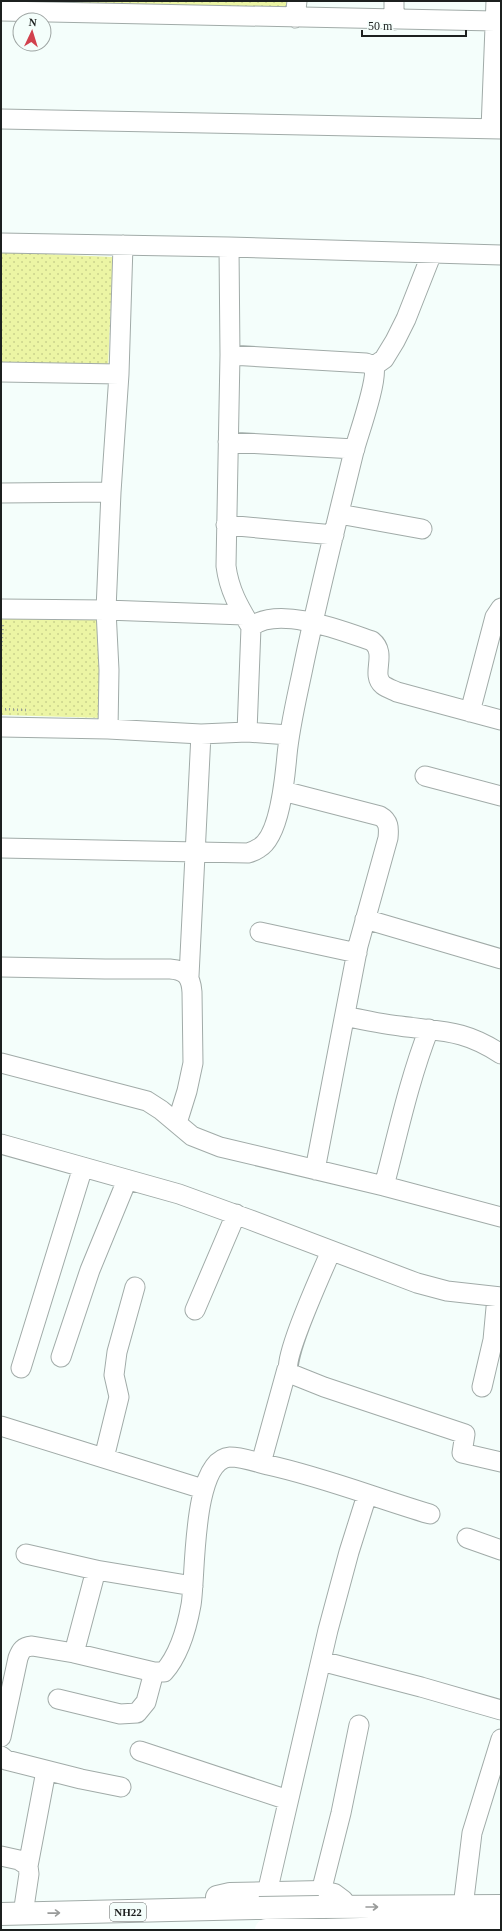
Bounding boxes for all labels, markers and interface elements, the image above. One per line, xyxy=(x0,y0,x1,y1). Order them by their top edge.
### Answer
north arrow xyxy=(12,12,52,52)
scale bar xyxy=(362,12,466,38)
text: N xyxy=(28,16,37,28)
text: 50 m xyxy=(368,19,393,33)
road number: NH22 xyxy=(110,1903,146,1921)
one-way arrow xyxy=(365,1903,378,1911)
one-way arrow xyxy=(47,1909,60,1917)

